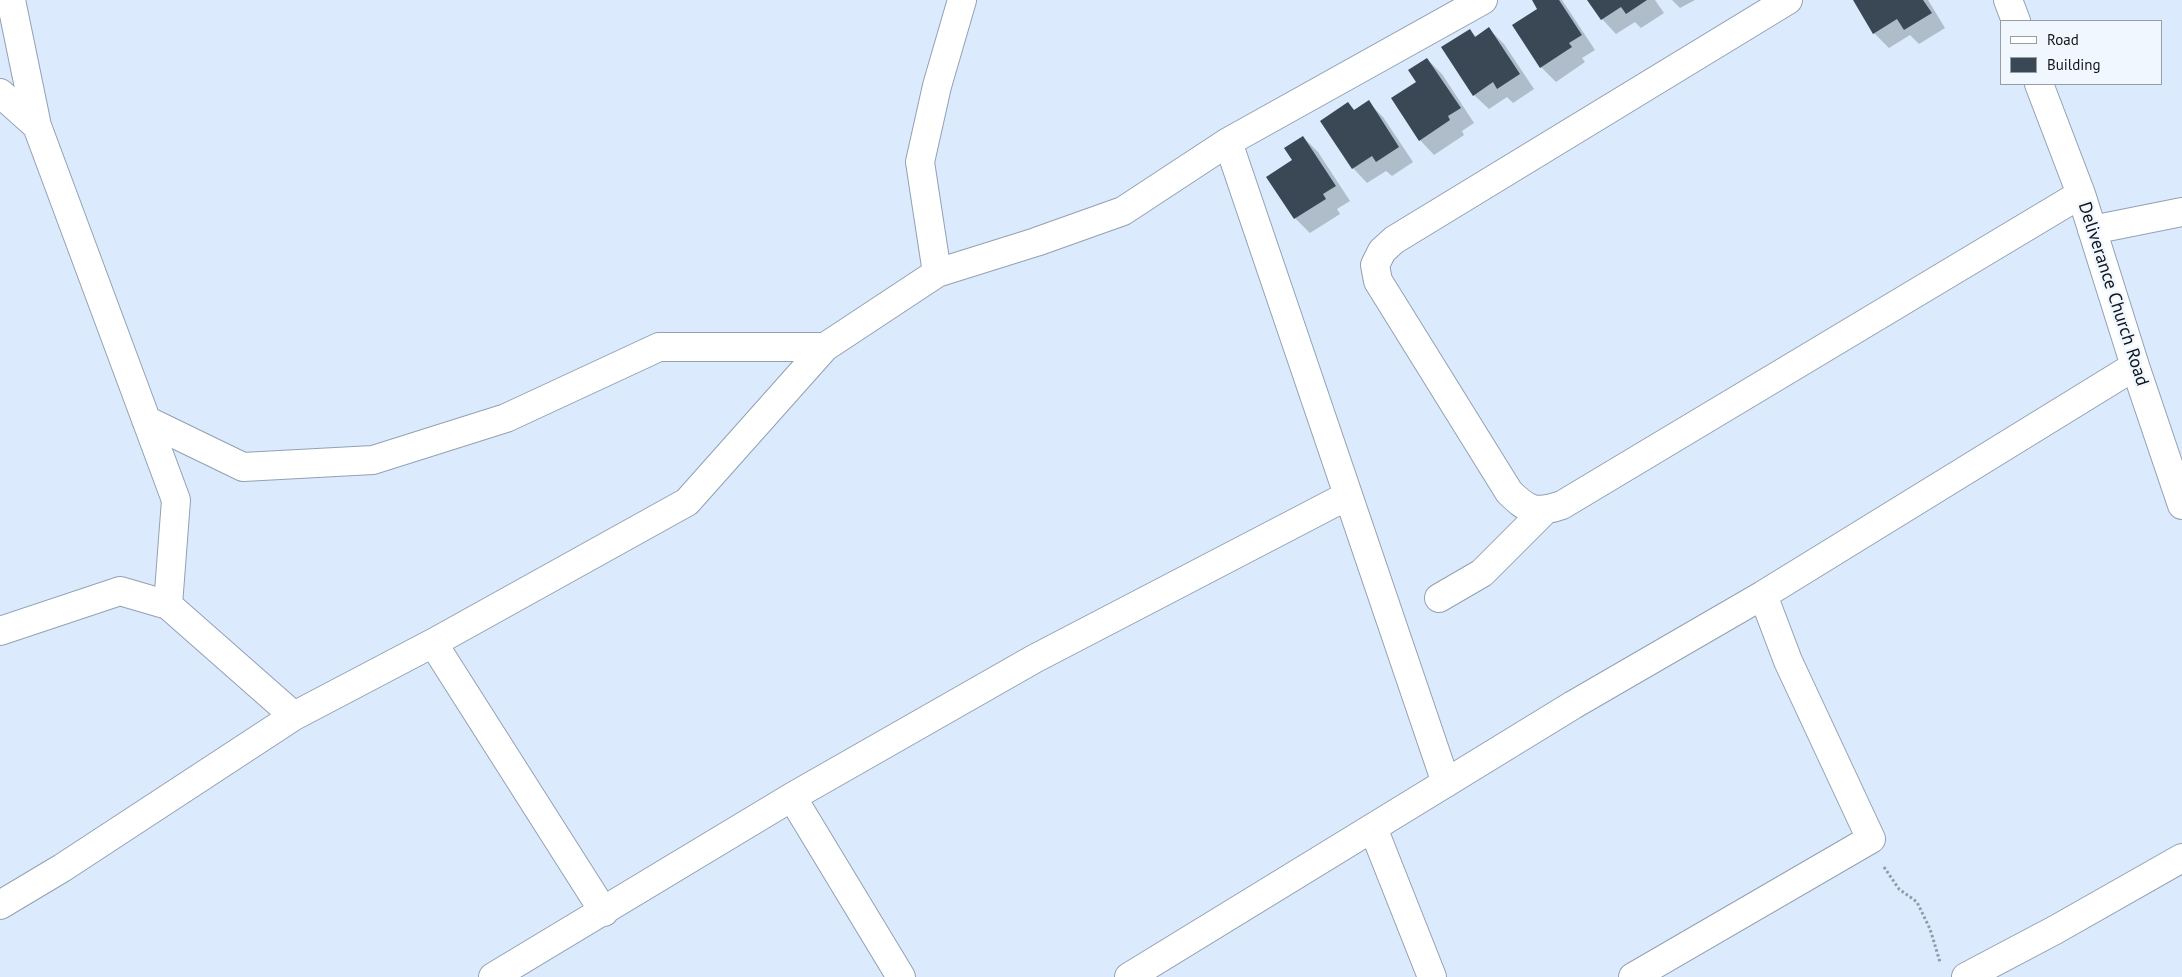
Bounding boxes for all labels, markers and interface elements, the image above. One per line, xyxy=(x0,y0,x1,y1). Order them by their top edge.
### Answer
legend xyxy=(2000,20,2162,85)
text: Road xyxy=(2047,30,2079,49)
text: Building xyxy=(2047,55,2101,74)
street label: Deliverance Church Road xyxy=(2073,199,2153,389)

